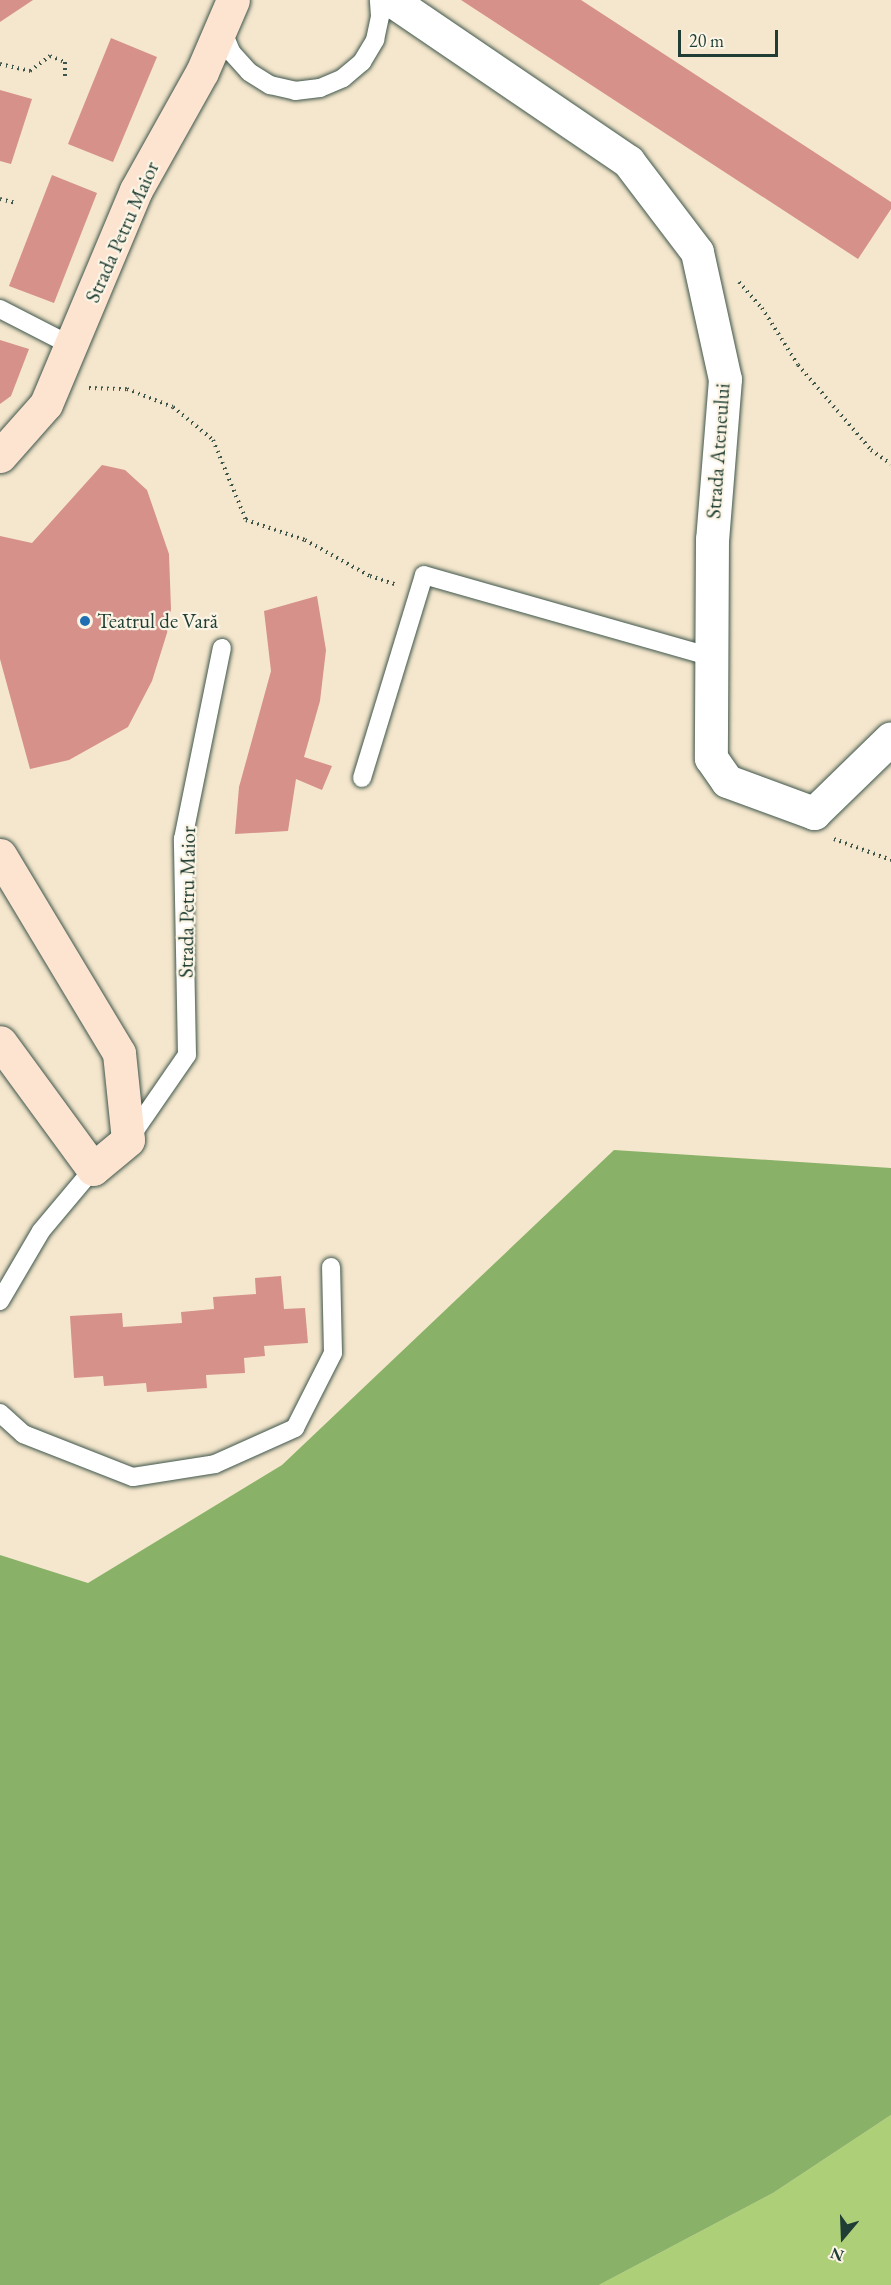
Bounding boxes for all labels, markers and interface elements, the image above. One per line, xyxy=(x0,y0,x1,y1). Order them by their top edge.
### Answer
scale bar xyxy=(681,18,782,56)
text: 20 m xyxy=(689,29,724,52)
street label: Strada Petru Maior xyxy=(80,157,164,307)
street label: Strada Ateneului xyxy=(701,382,735,520)
place label: Teatrul de Vară xyxy=(97,608,218,634)
marker: Teatrul de Vară xyxy=(78,614,92,628)
street label: Strada Petru Maior xyxy=(173,826,201,978)
north arrow xyxy=(813,2207,873,2267)
text: N xyxy=(827,2242,847,2267)

